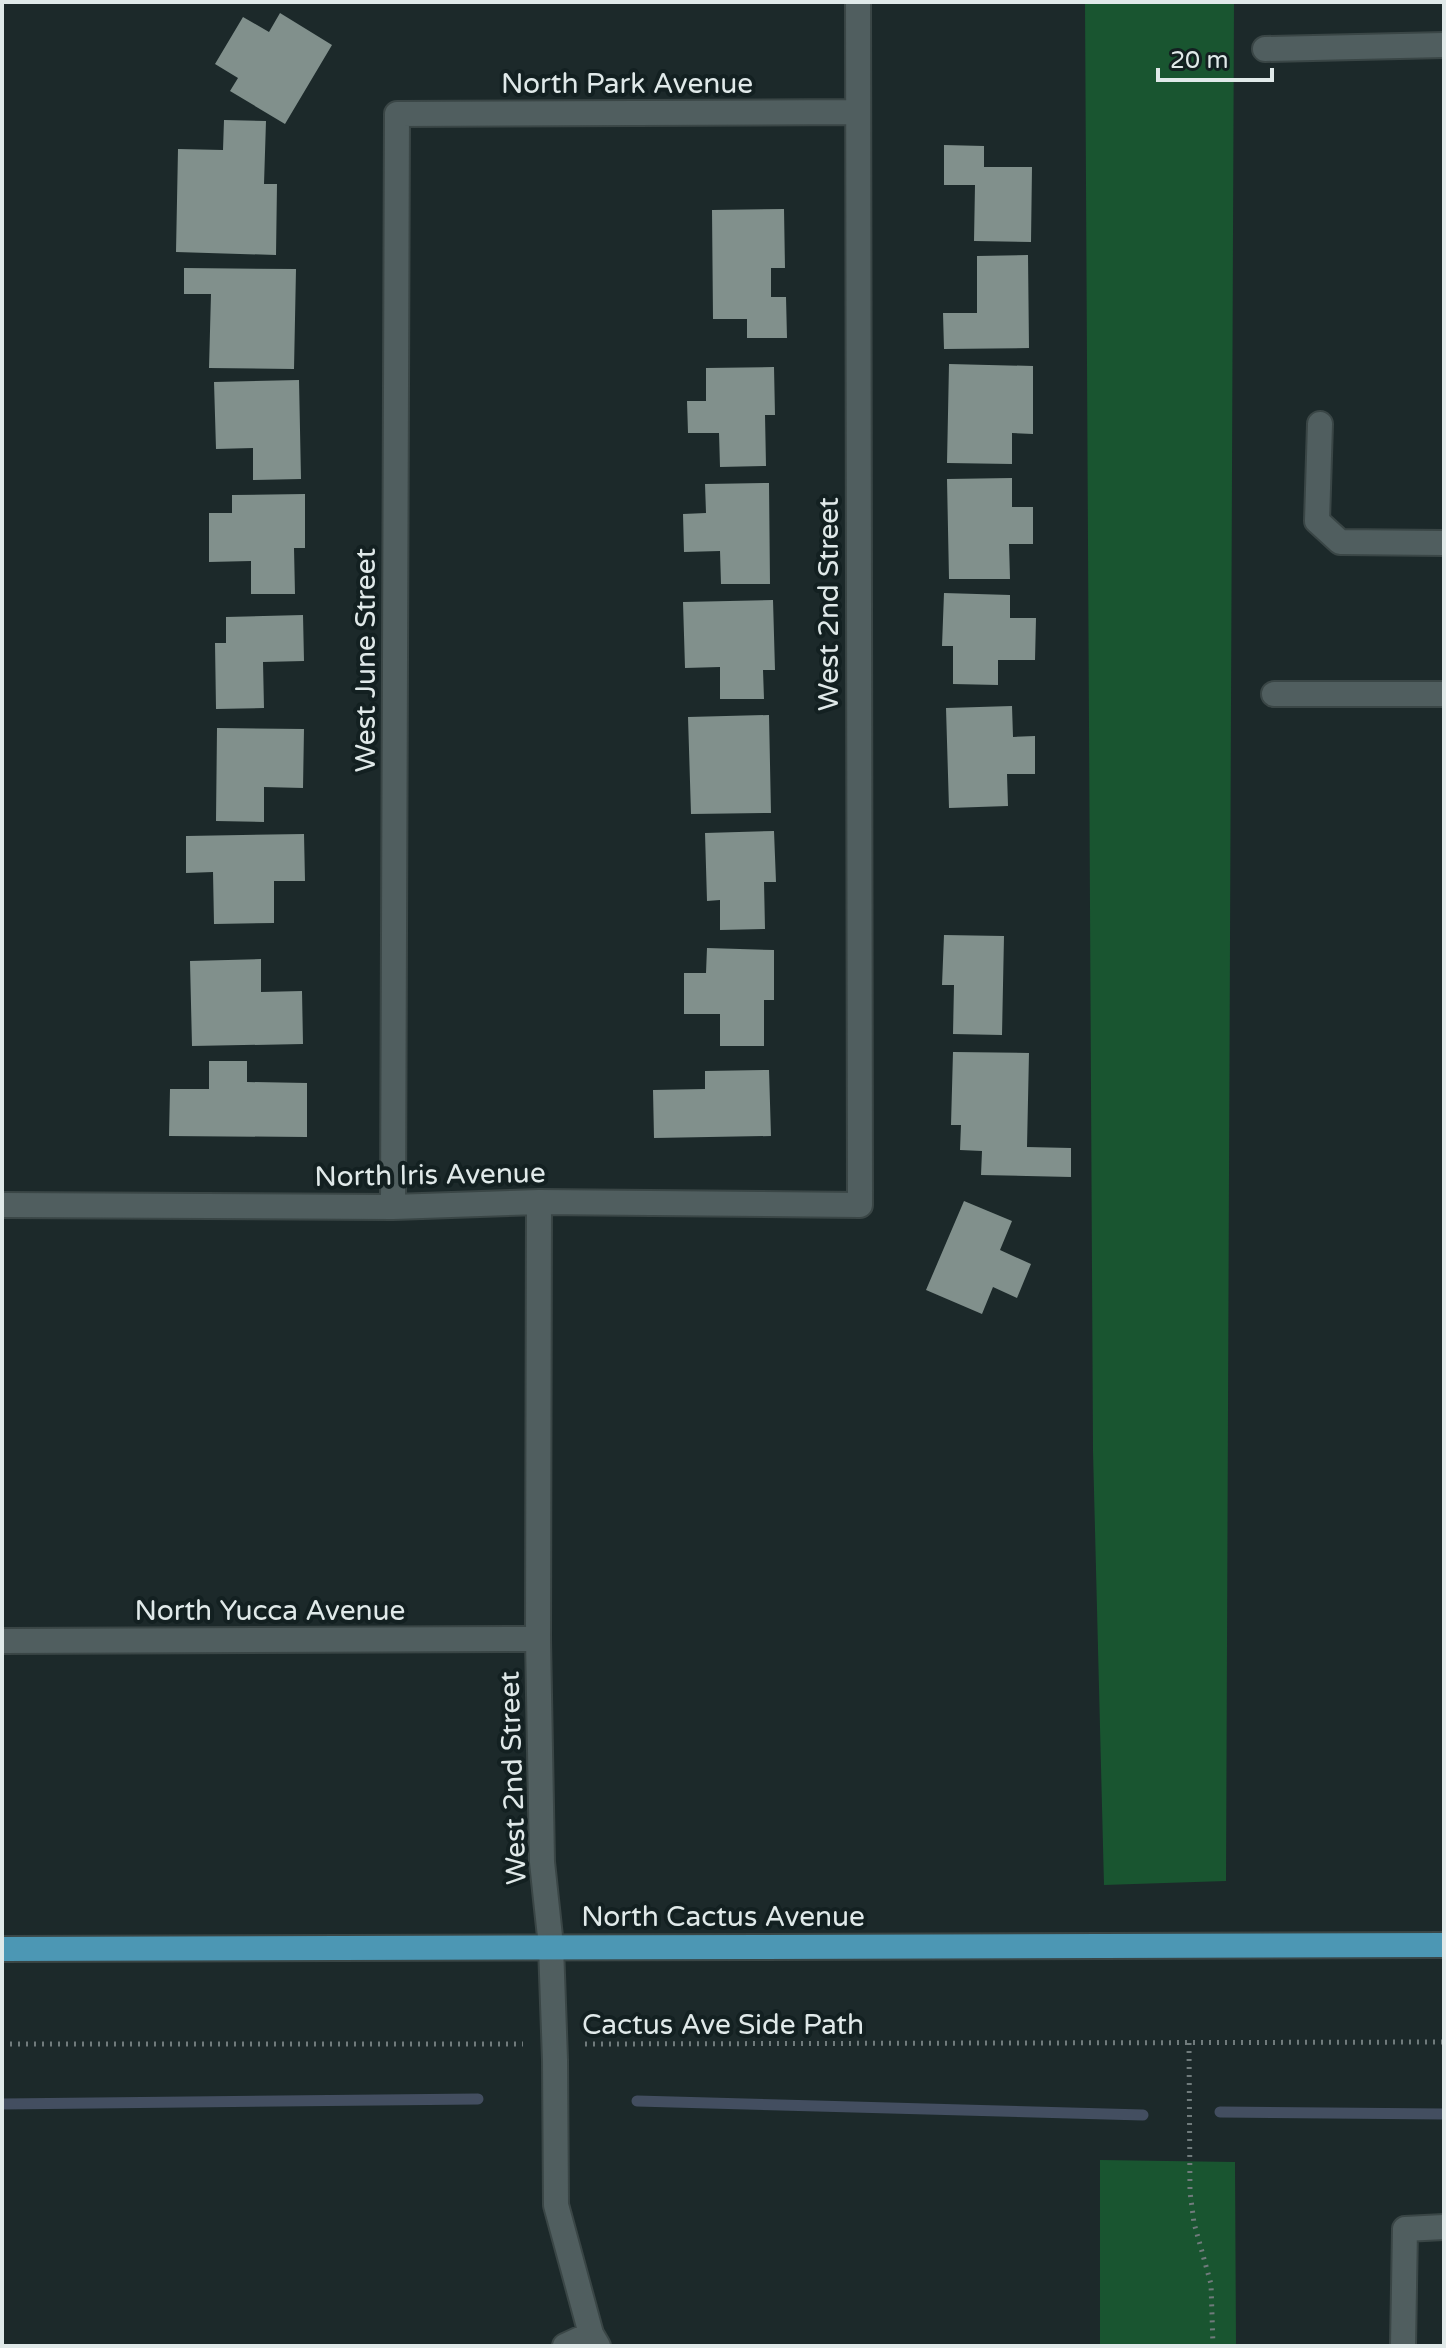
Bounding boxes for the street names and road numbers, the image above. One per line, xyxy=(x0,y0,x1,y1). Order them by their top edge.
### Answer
street label: North Park Avenue xyxy=(501,67,753,101)
street label: West 2nd Street xyxy=(812,497,846,711)
street label: West June Street xyxy=(349,547,383,772)
street label: North Iris Avenue xyxy=(314,1156,546,1194)
street label: North Yucca Avenue xyxy=(135,1594,405,1628)
street label: West 2nd Street xyxy=(492,1670,534,1885)
street label: North Cactus Avenue xyxy=(581,1900,865,1934)
street label: Cactus Ave Side Path xyxy=(582,2008,864,2042)

